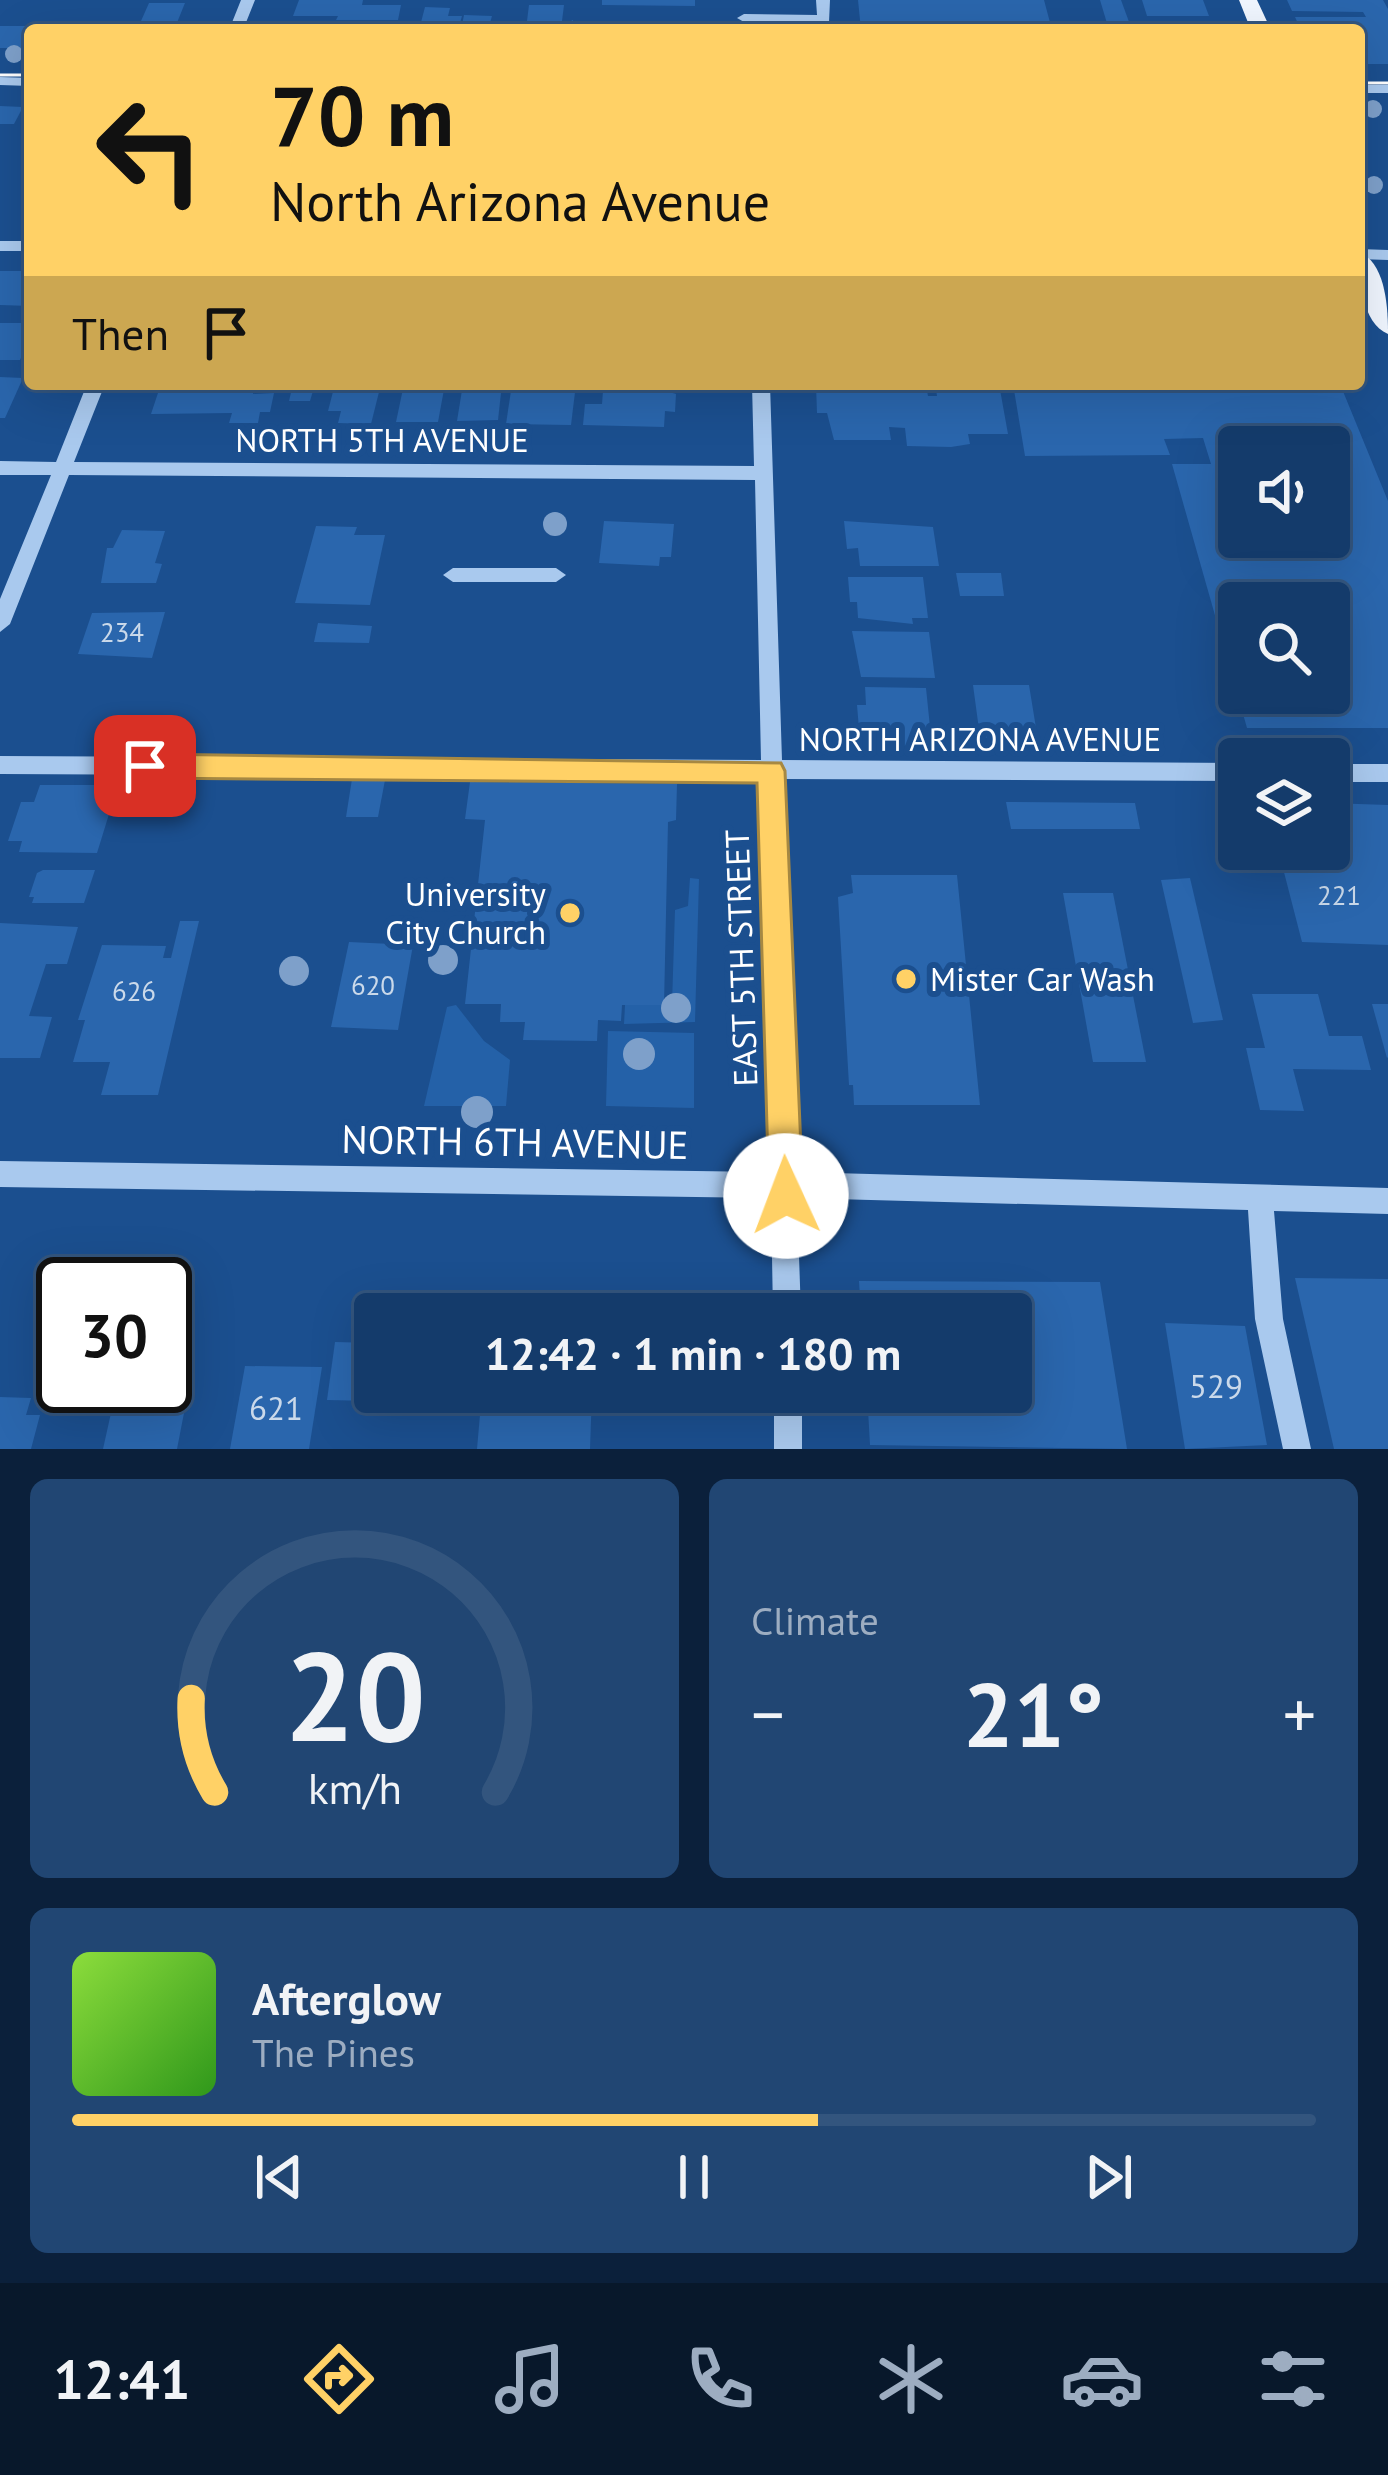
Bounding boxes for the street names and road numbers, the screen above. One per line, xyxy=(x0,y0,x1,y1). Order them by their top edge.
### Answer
street label: NORTH 5TH AVENUE xyxy=(235,418,529,461)
street label: NORTH ARIZONA AVENUE xyxy=(799,717,1161,760)
street label: EAST 5TH STREET xyxy=(715,829,766,1087)
street label: NORTH 6TH AVENUE xyxy=(341,1113,689,1170)

